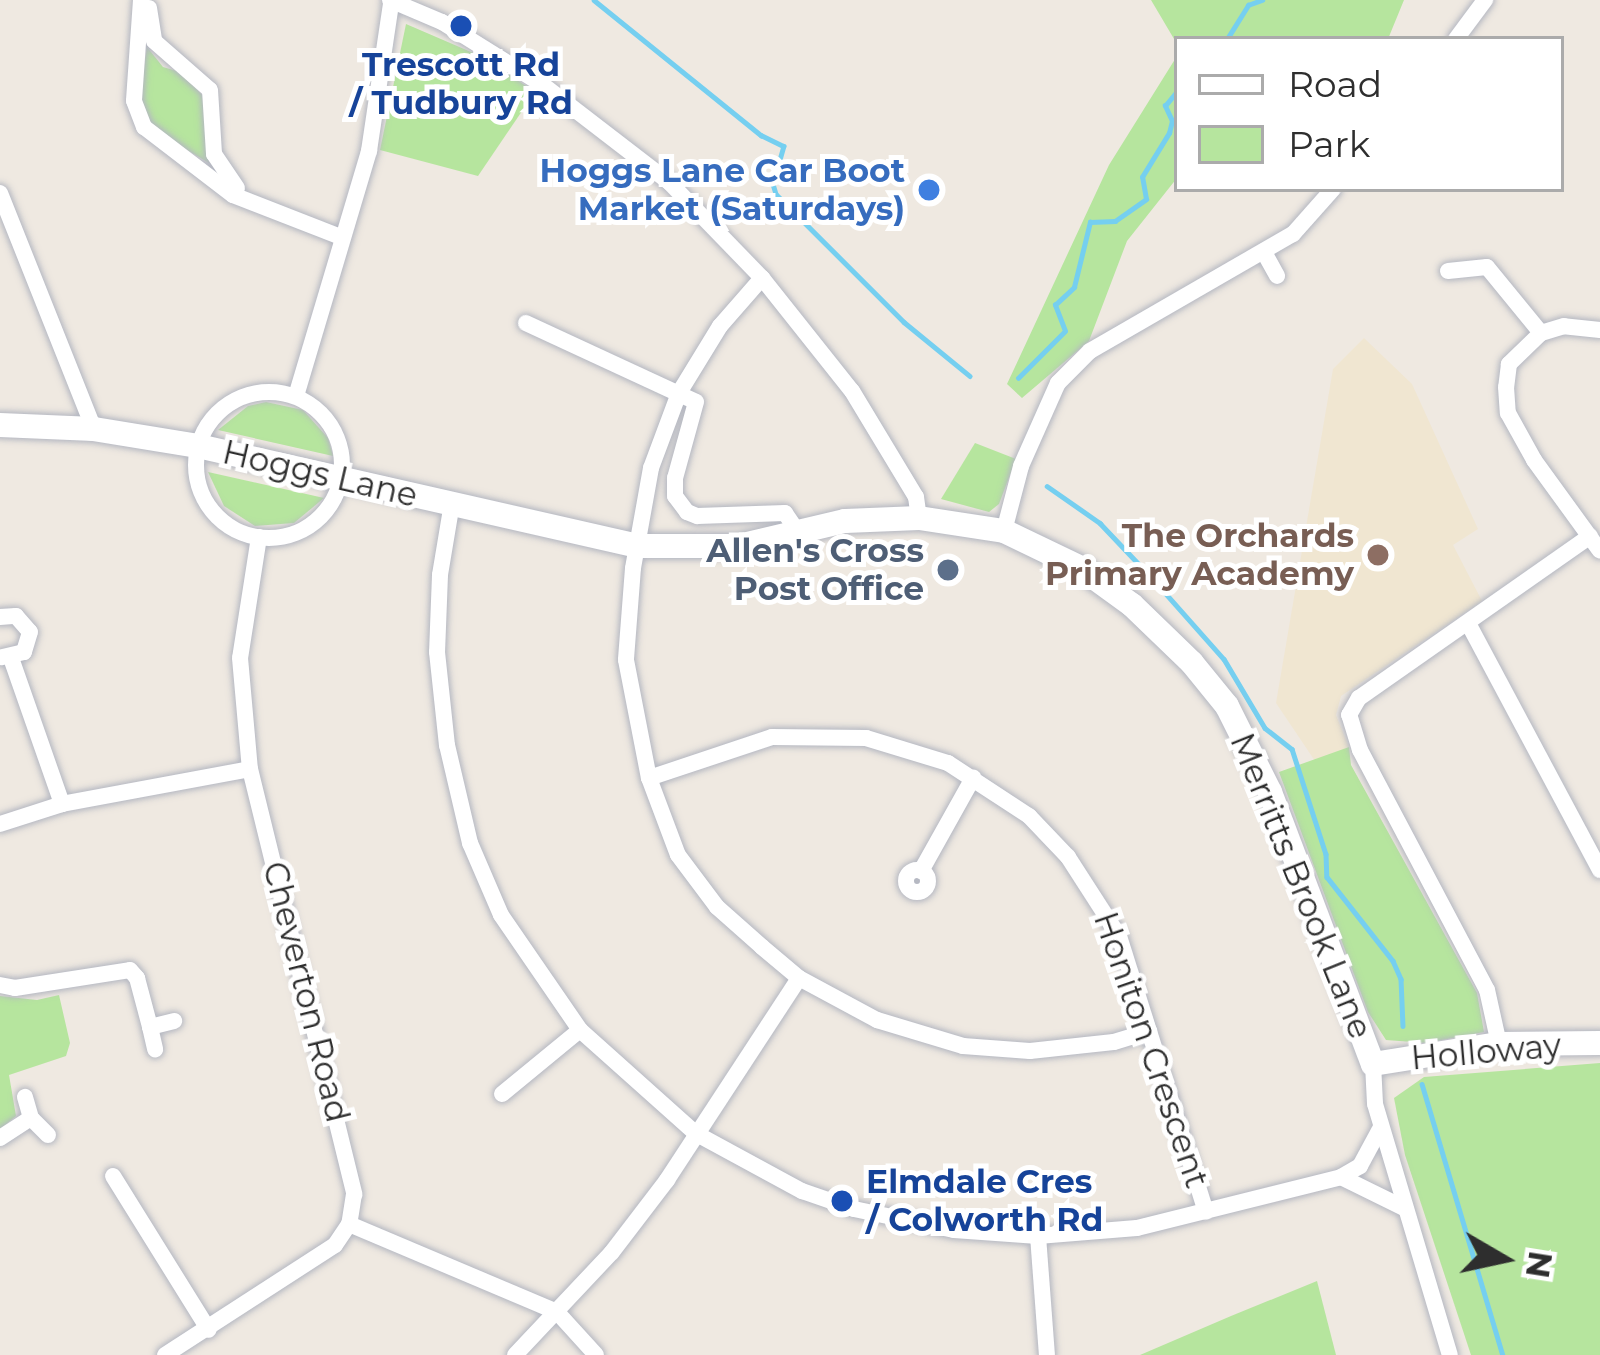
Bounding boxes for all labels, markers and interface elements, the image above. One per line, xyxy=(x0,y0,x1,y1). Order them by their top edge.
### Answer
marker: Trescott Rd / Tudbury Rd xyxy=(448,13,474,39)
legend xyxy=(1174,36,1564,192)
place label: Trescott Rd / Tudbury Rd xyxy=(349,45,573,123)
text: Road xyxy=(1288,62,1382,106)
text: Park xyxy=(1288,122,1370,166)
place label: Hoggs Lane Car Boot Market (Saturdays) xyxy=(540,151,905,229)
marker: Hoggs Lane Car Boot Market (Saturdays) xyxy=(916,177,942,203)
street label: Hoggs Lane xyxy=(219,432,421,516)
place label: The Orchards Primary Academy xyxy=(1045,516,1354,594)
place label: Allen's Cross Post Office xyxy=(706,531,924,609)
marker: The Orchards Primary Academy xyxy=(1365,542,1391,568)
marker: Allen's Cross Post Office xyxy=(935,557,961,583)
street label: Merritts Brook Lane xyxy=(1222,728,1380,1044)
street label: Cheverton Road xyxy=(254,858,358,1126)
street label: Honiton Crescent xyxy=(1085,907,1217,1193)
street label: Holloway xyxy=(1409,1026,1563,1078)
place label: Elmdale Cres / Colworth Rd xyxy=(866,1162,1103,1240)
marker: Elmdale Cres / Colworth Rd xyxy=(829,1188,855,1214)
north arrow xyxy=(1444,1199,1564,1319)
text: N xyxy=(1518,1248,1561,1281)

